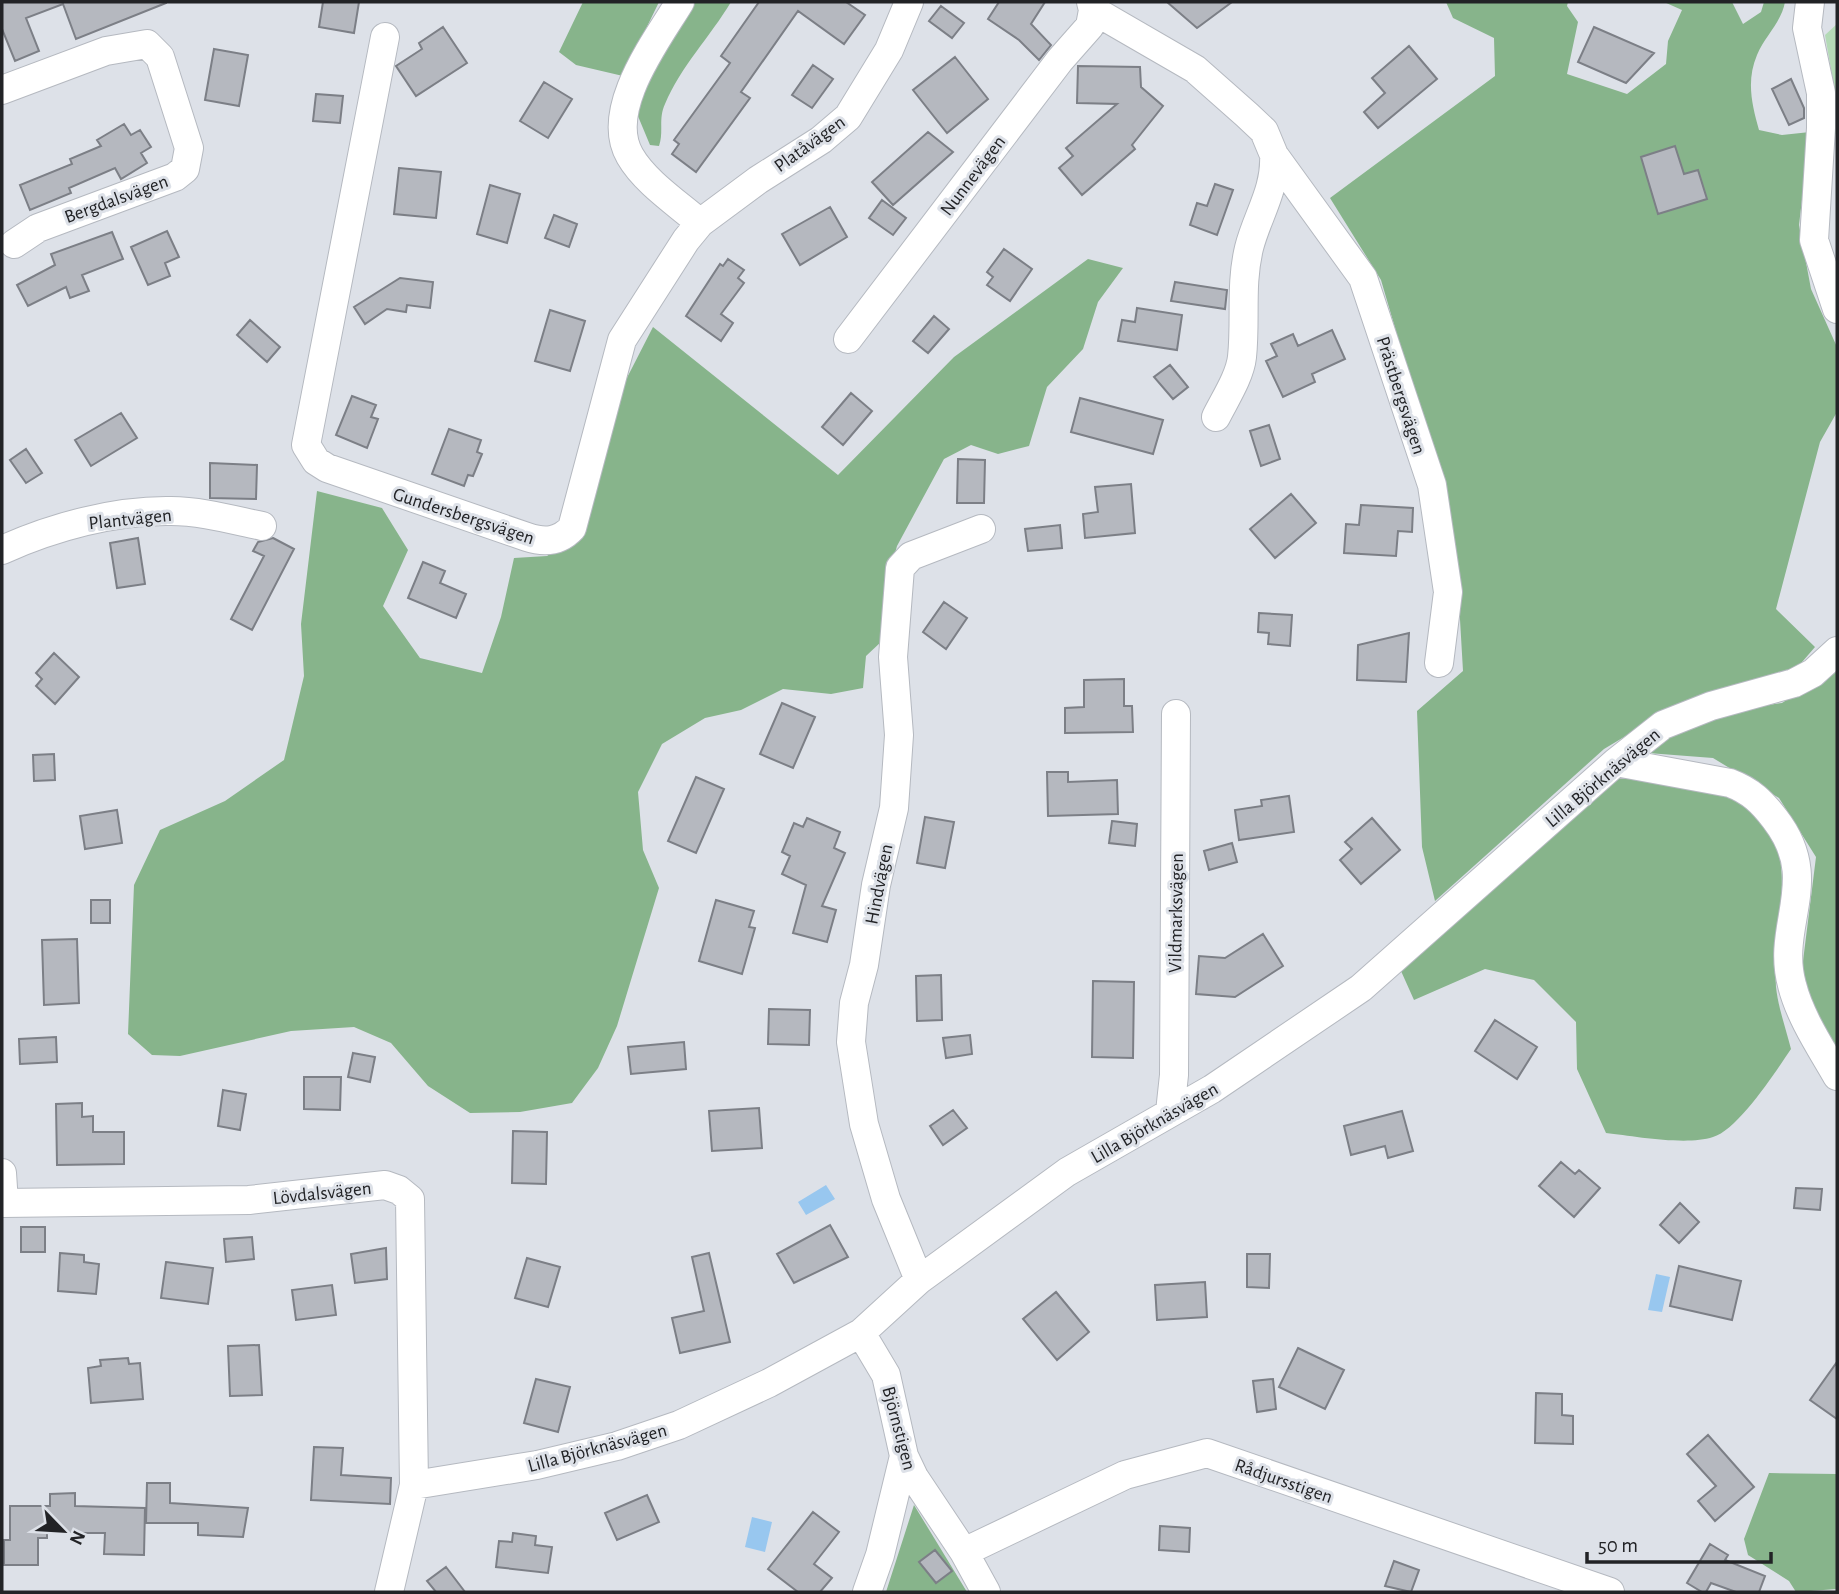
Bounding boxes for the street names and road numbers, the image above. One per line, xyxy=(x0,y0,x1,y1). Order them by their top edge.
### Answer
street label: Platåvägen xyxy=(771,112,849,176)
street label: Nunnevägen xyxy=(937,132,1009,219)
street label: Bergdalsvägen xyxy=(62,172,171,227)
street label: Prästbergsvägen xyxy=(1373,334,1429,457)
street label: Gundersbergsvägen xyxy=(391,485,537,548)
street label: Plantvägen xyxy=(88,506,173,533)
street label: Lilla Björknäsvägen xyxy=(1542,725,1664,831)
street label: Hindvägen xyxy=(862,842,897,926)
street label: Vildmarksvägen xyxy=(1166,853,1187,973)
street label: Lilla Björknäsvägen xyxy=(1088,1079,1221,1167)
street label: Lövdalsvägen xyxy=(272,1179,372,1208)
street label: Björnstigen xyxy=(878,1384,919,1472)
street label: Lilla Björknäsvägen xyxy=(526,1421,669,1476)
street label: Rådjursstigen xyxy=(1232,1456,1335,1507)

